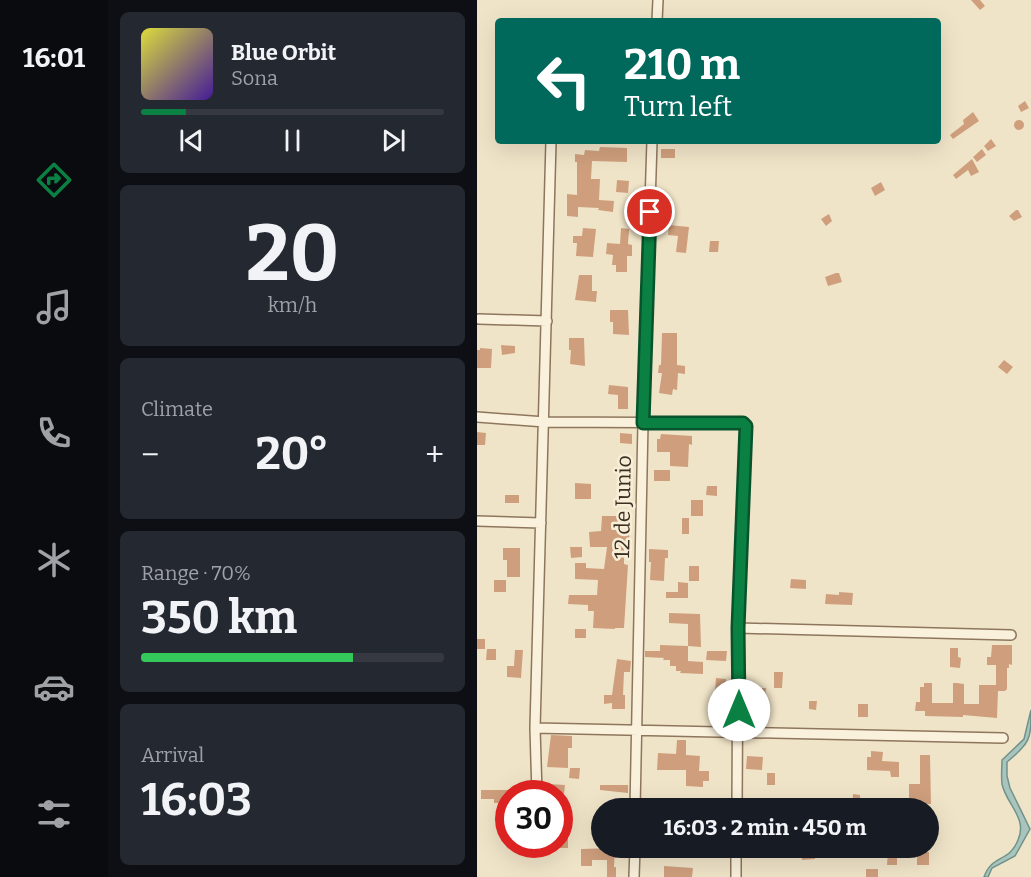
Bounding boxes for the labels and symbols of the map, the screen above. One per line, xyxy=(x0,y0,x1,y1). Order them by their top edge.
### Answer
pin xyxy=(624,186,675,237)
street label: 12 de Junio xyxy=(609,455,637,559)
position arrow xyxy=(707,678,771,742)
speed limit sign: 30 xyxy=(495,780,573,858)

